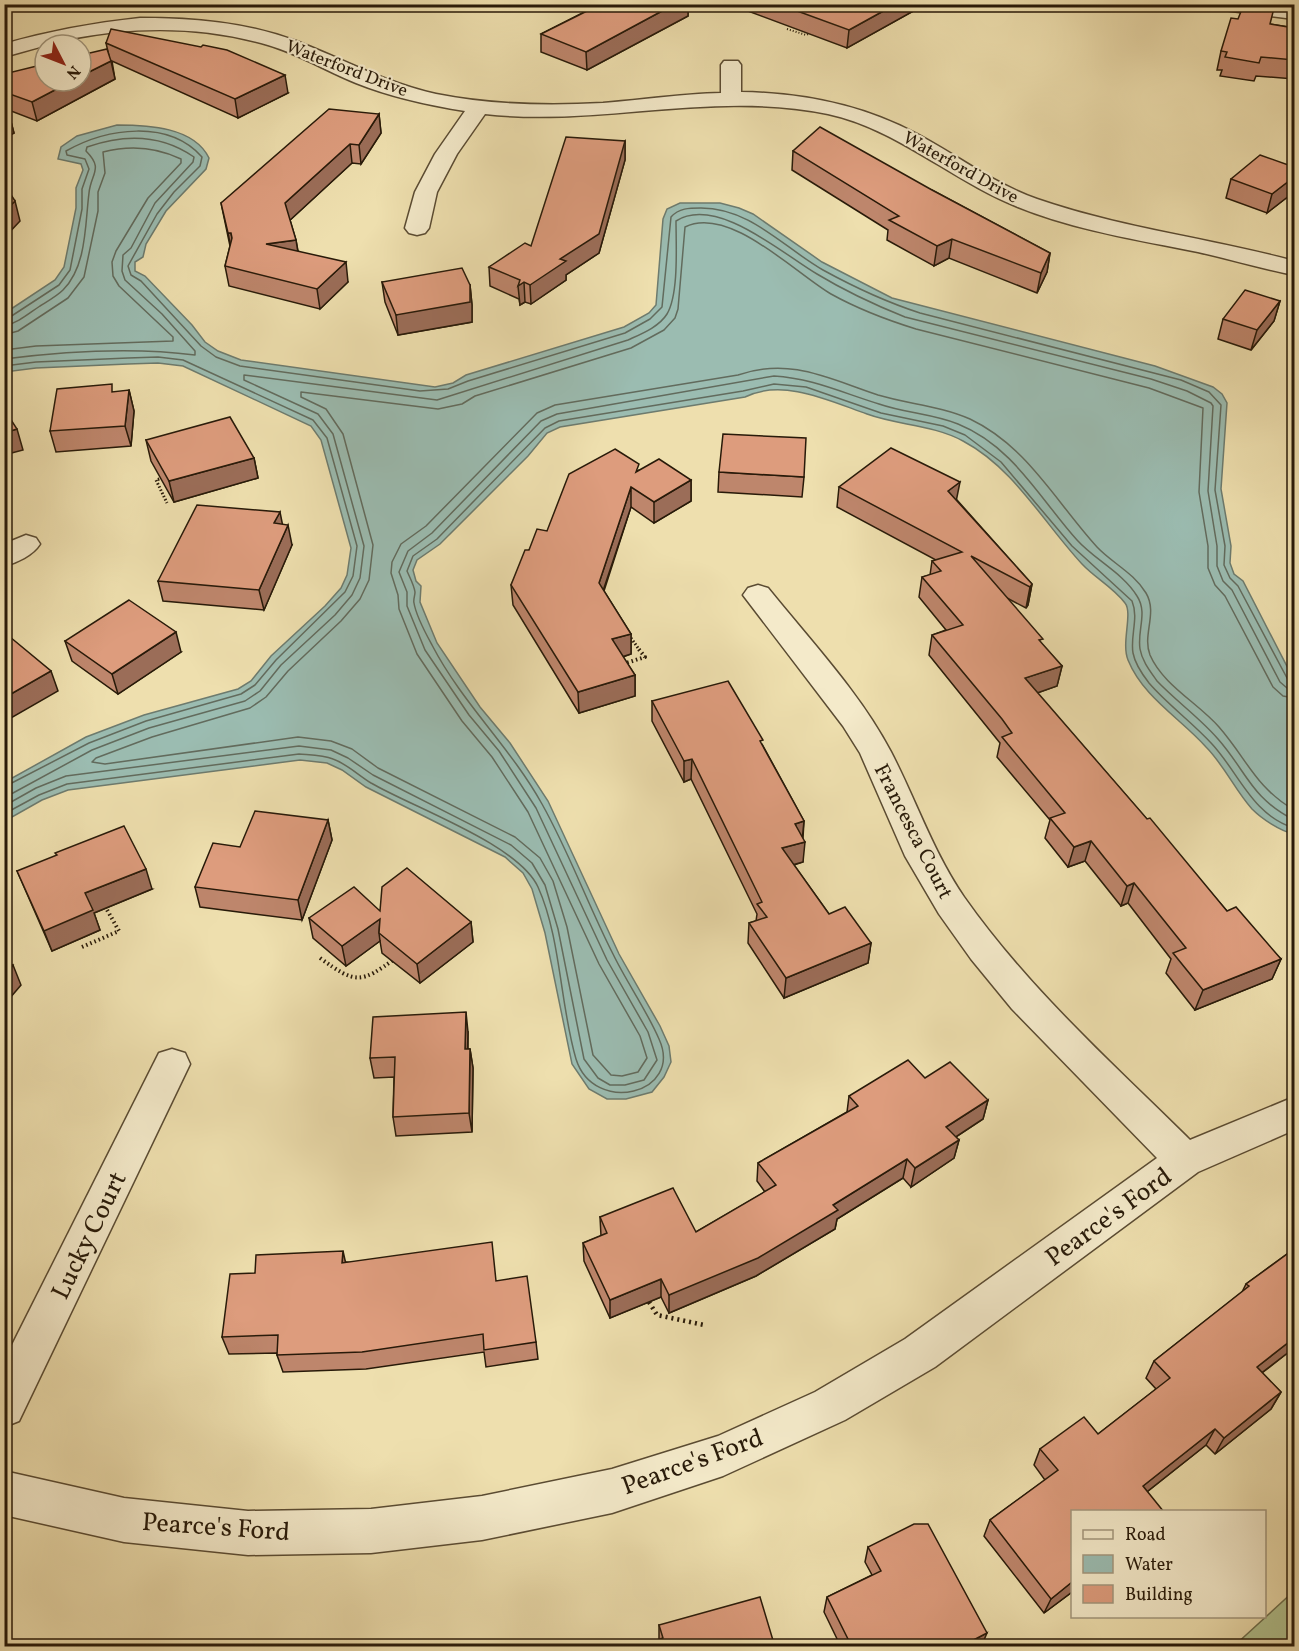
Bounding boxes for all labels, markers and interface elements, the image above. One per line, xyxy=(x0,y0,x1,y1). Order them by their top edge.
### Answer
north arrow xyxy=(33,33,93,93)
street label: Waterford Drive xyxy=(282,35,411,104)
text: N xyxy=(60,60,85,84)
street label: Waterford Drive xyxy=(898,126,1023,210)
street label: Francesca Court xyxy=(866,759,959,904)
street label: Pearce's Ford xyxy=(1039,1159,1180,1276)
street label: Lucky Court xyxy=(43,1166,136,1306)
street label: Pearce's Ford xyxy=(617,1421,769,1505)
street label: Pearce's Ford xyxy=(141,1505,291,1551)
legend xyxy=(1071,1510,1266,1618)
text: Road xyxy=(1125,1523,1166,1548)
text: Water xyxy=(1125,1553,1173,1578)
text: Building xyxy=(1125,1583,1193,1608)

